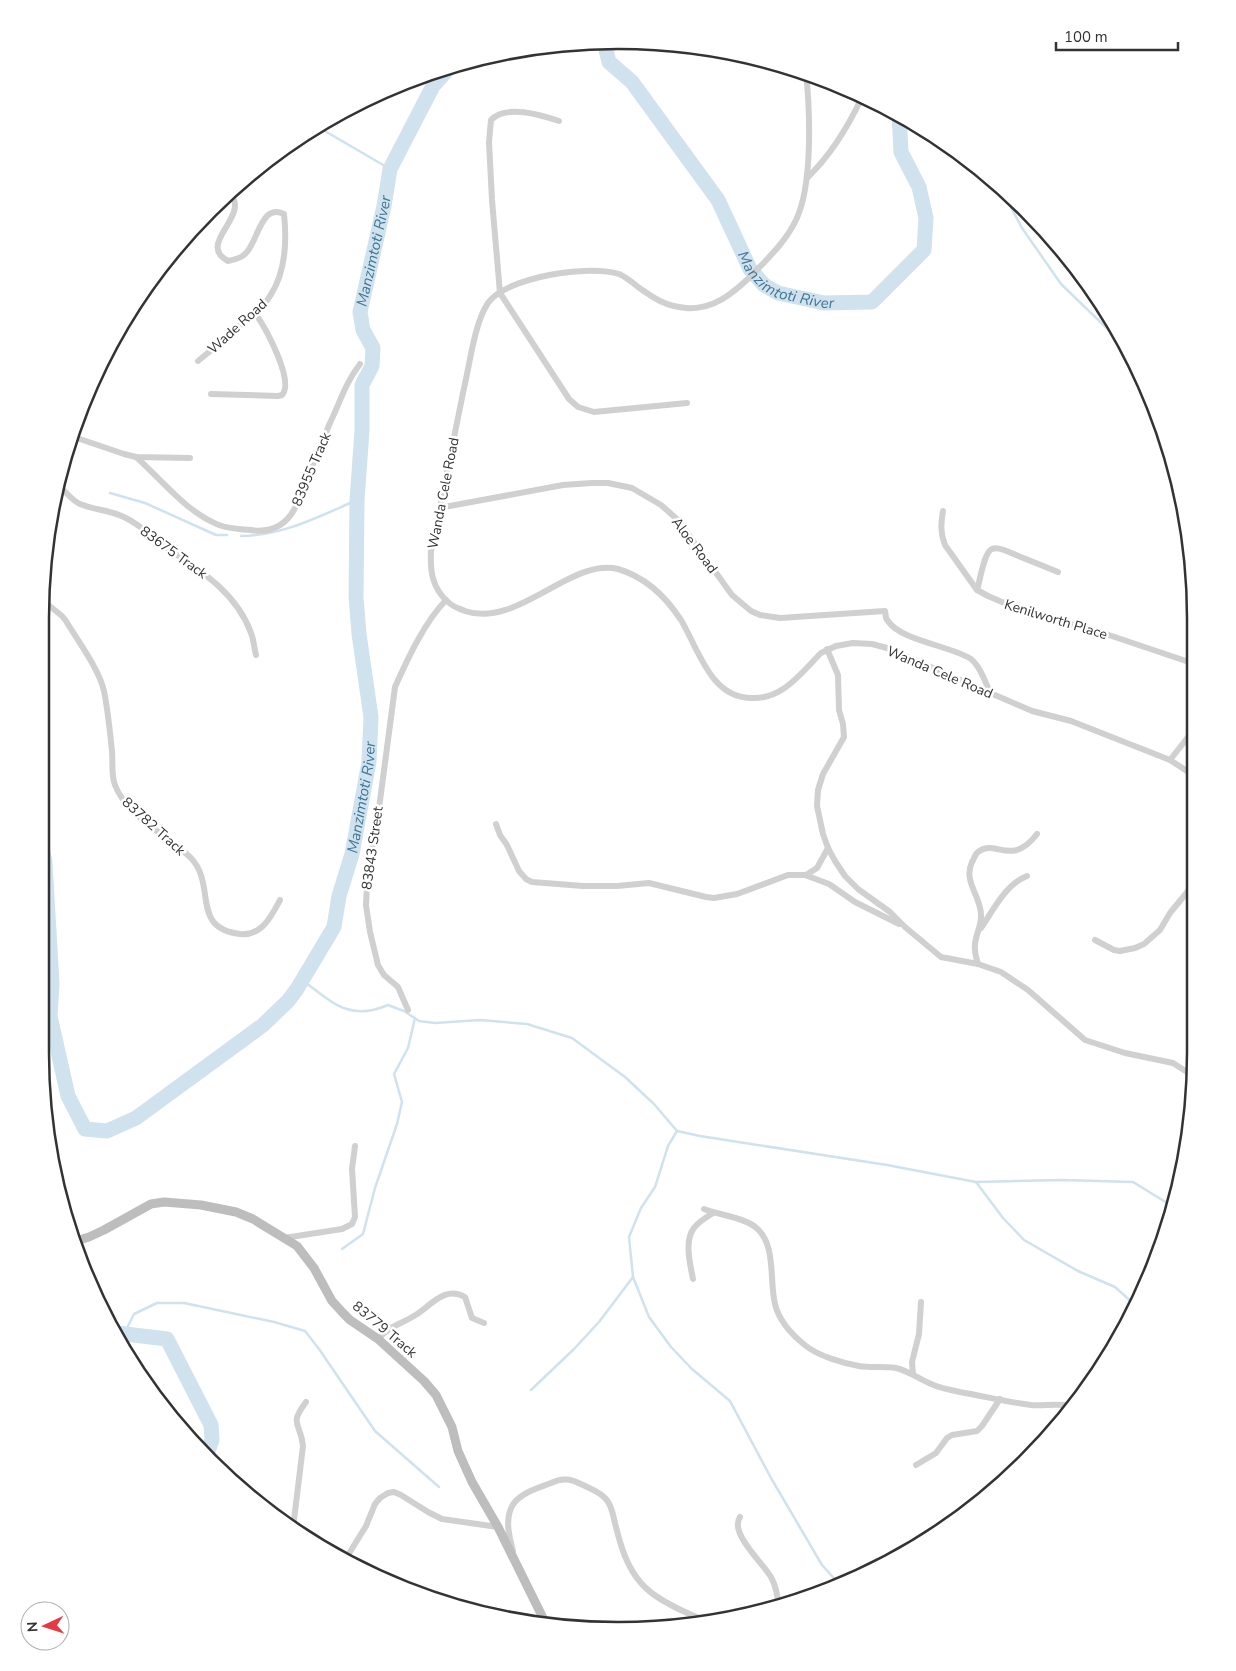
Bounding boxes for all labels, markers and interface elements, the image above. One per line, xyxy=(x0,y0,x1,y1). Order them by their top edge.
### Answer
scale bar xyxy=(1056,20,1178,52)
text: 100 m xyxy=(1064,27,1108,47)
water label: Manzimtoti River xyxy=(352,193,396,308)
water label: Manzimtoti River xyxy=(733,248,835,313)
street label: Wade Road xyxy=(204,295,271,358)
street label: 83955 Track xyxy=(287,428,336,509)
street label: Wanda Cele Road xyxy=(423,436,464,550)
street label: Aloe Road xyxy=(667,513,722,577)
street label: 83675 Track xyxy=(136,522,212,584)
street label: Kenilworth Place xyxy=(1002,595,1110,644)
street label: Wanda Cele Road xyxy=(884,642,996,703)
water label: Manzimtoti River xyxy=(342,740,380,855)
street label: 83782 Track xyxy=(118,793,190,860)
street label: 83843 Street xyxy=(357,805,388,891)
street label: 83779 Track xyxy=(348,1297,422,1363)
north arrow xyxy=(20,1601,70,1651)
text: N xyxy=(23,1621,42,1633)

